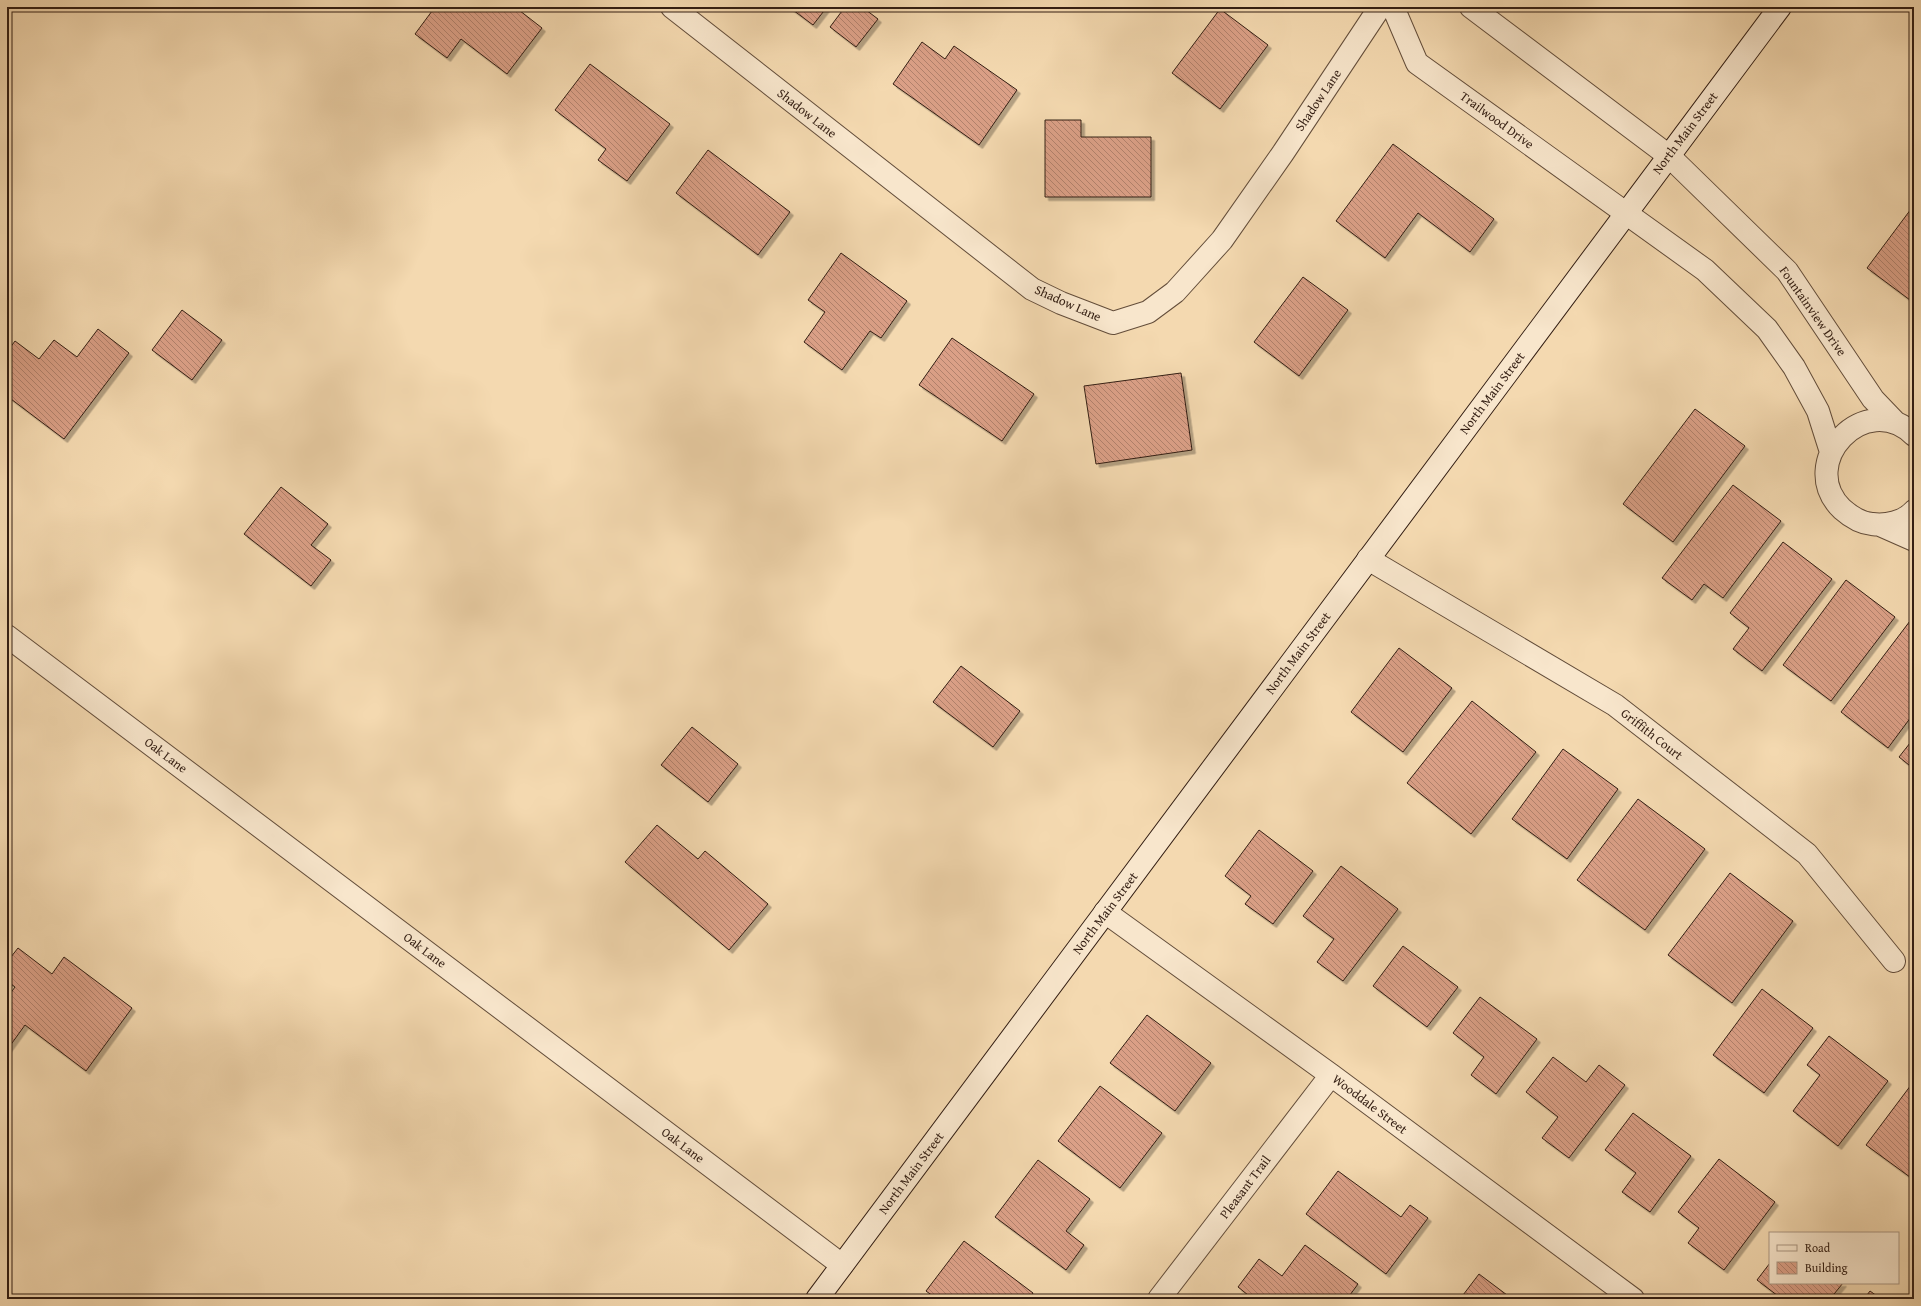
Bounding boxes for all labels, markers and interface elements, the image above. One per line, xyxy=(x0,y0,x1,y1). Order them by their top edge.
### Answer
street label: Shadow Lane xyxy=(1290,65,1346,135)
street label: Shadow Lane xyxy=(773,84,841,142)
street label: Trailwood Drive xyxy=(1456,87,1538,153)
street label: North Main Street xyxy=(1648,88,1723,178)
street label: Fountainview Drive xyxy=(1775,262,1851,360)
street label: Shadow Lane xyxy=(1032,280,1104,326)
street label: North Main Street xyxy=(1455,348,1530,438)
street label: North Main Street xyxy=(1261,608,1336,698)
street label: Griffith Court xyxy=(1617,704,1687,765)
street label: Oak Lane xyxy=(141,733,191,777)
street label: North Main Street xyxy=(1068,868,1143,958)
street label: Oak Lane xyxy=(400,928,450,972)
street label: Wooddale Street xyxy=(1329,1070,1412,1139)
street label: Oak Lane xyxy=(658,1123,708,1167)
street label: North Main Street xyxy=(874,1128,949,1218)
street label: Pleasant Trail xyxy=(1215,1151,1275,1223)
legend xyxy=(1769,1232,1899,1284)
text: Road xyxy=(1805,1239,1831,1256)
text: Building xyxy=(1805,1259,1848,1276)

